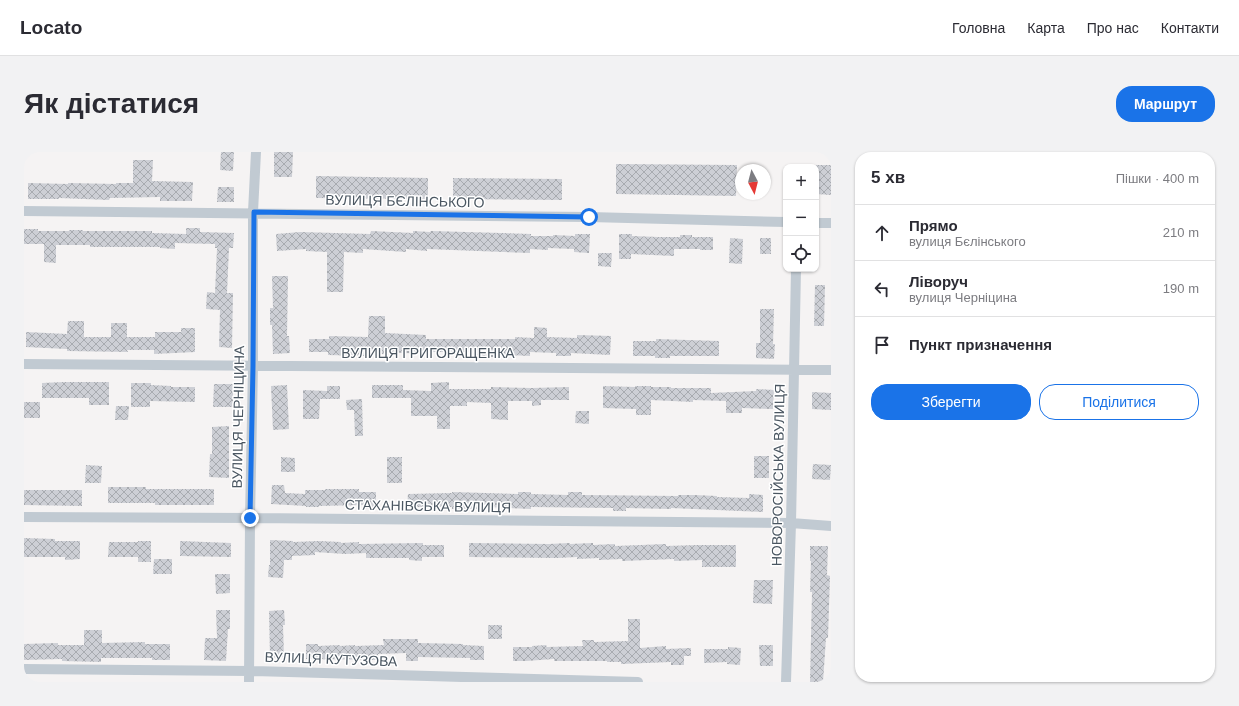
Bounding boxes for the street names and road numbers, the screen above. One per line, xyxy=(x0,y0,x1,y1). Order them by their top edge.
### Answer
street label: ВУЛИЦЯ БЄЛІНСЬКОГО xyxy=(325,192,485,210)
street label: ВУЛИЦЯ ЧЕРНІЦИНА xyxy=(229,345,247,489)
street label: ВУЛИЦЯ ГРИГОРАЩЕНКА xyxy=(341,345,515,361)
street label: НОВОРОСІЙСЬКА ВУЛИЦЯ xyxy=(767,384,788,566)
street label: СТАХАНІВСЬКА ВУЛИЦЯ xyxy=(345,497,511,515)
street label: ВУЛИЦЯ КУТУЗОВА xyxy=(264,649,398,669)

